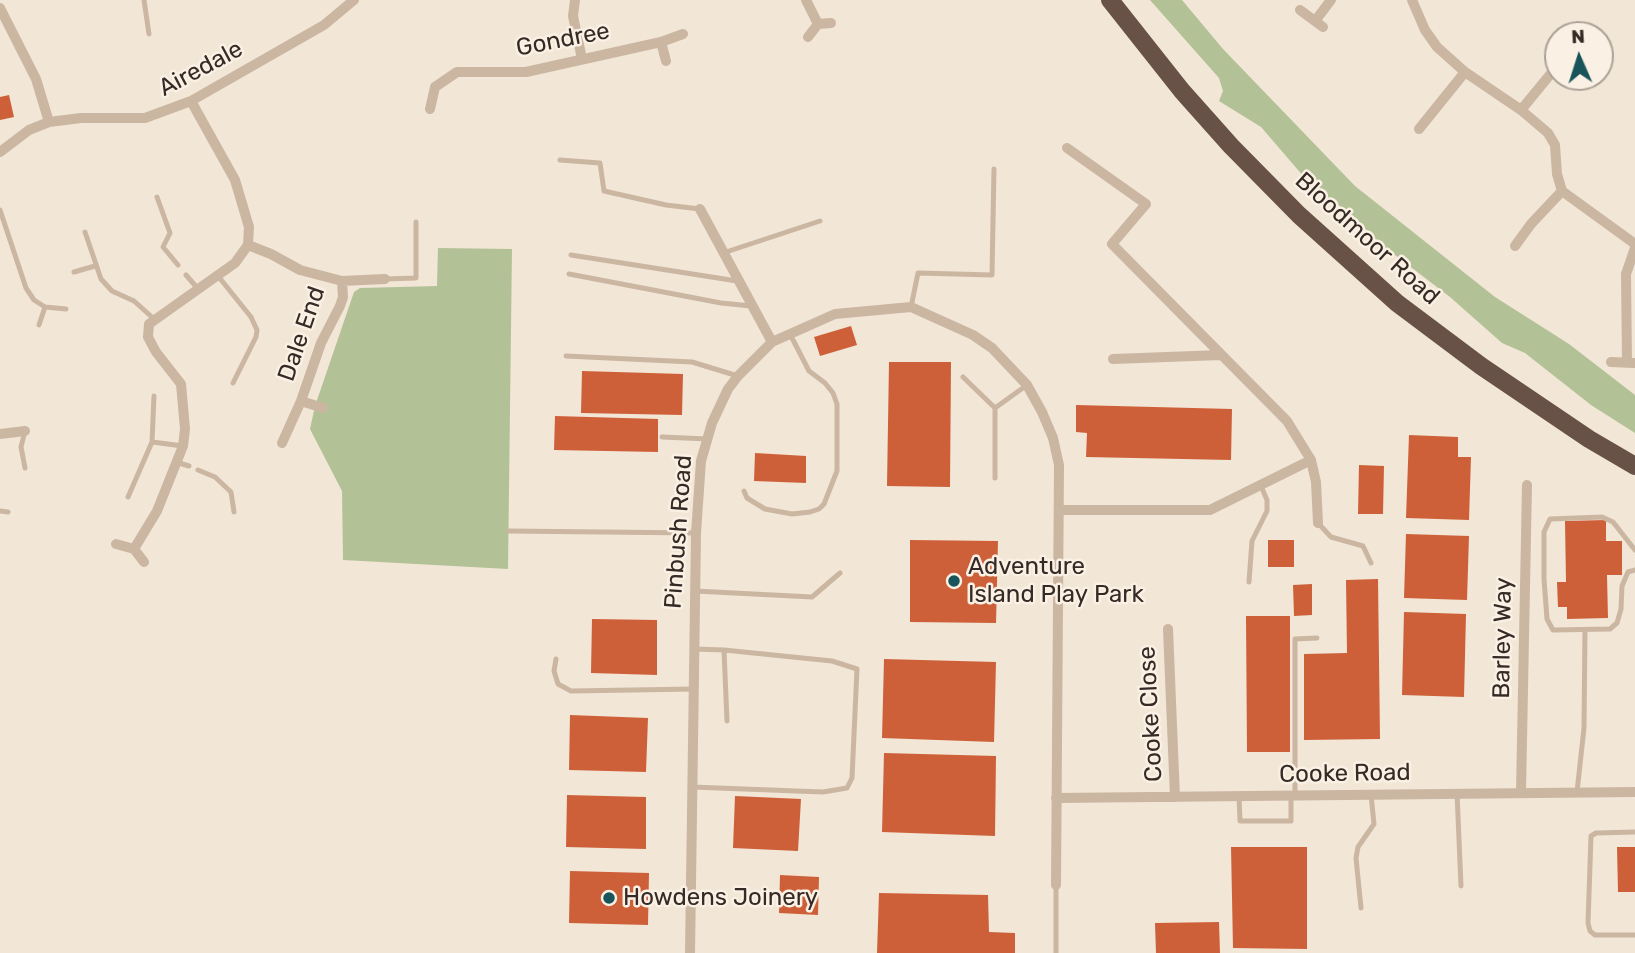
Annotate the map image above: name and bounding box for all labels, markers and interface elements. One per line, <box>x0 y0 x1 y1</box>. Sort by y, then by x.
street label: Gondree <box>514 17 612 63</box>
north arrow <box>1544 21 1614 91</box>
text: N <box>1571 25 1585 48</box>
street label: Airedale <box>154 35 248 103</box>
street label: Bloodmoor Road <box>1289 167 1445 311</box>
street label: Dale End <box>272 283 332 385</box>
street label: Pinbush Road <box>659 454 699 610</box>
place label: Adventure Island Play Park <box>968 553 1144 609</box>
marker: Adventure Island Play Park <box>946 573 962 589</box>
street label: Barley Way <box>1488 577 1518 699</box>
street label: Cooke Close <box>1133 645 1169 783</box>
street label: Cooke Road <box>1279 758 1411 790</box>
place label: Howdens Joinery <box>623 884 818 912</box>
marker: Howdens Joinery <box>601 890 617 906</box>

